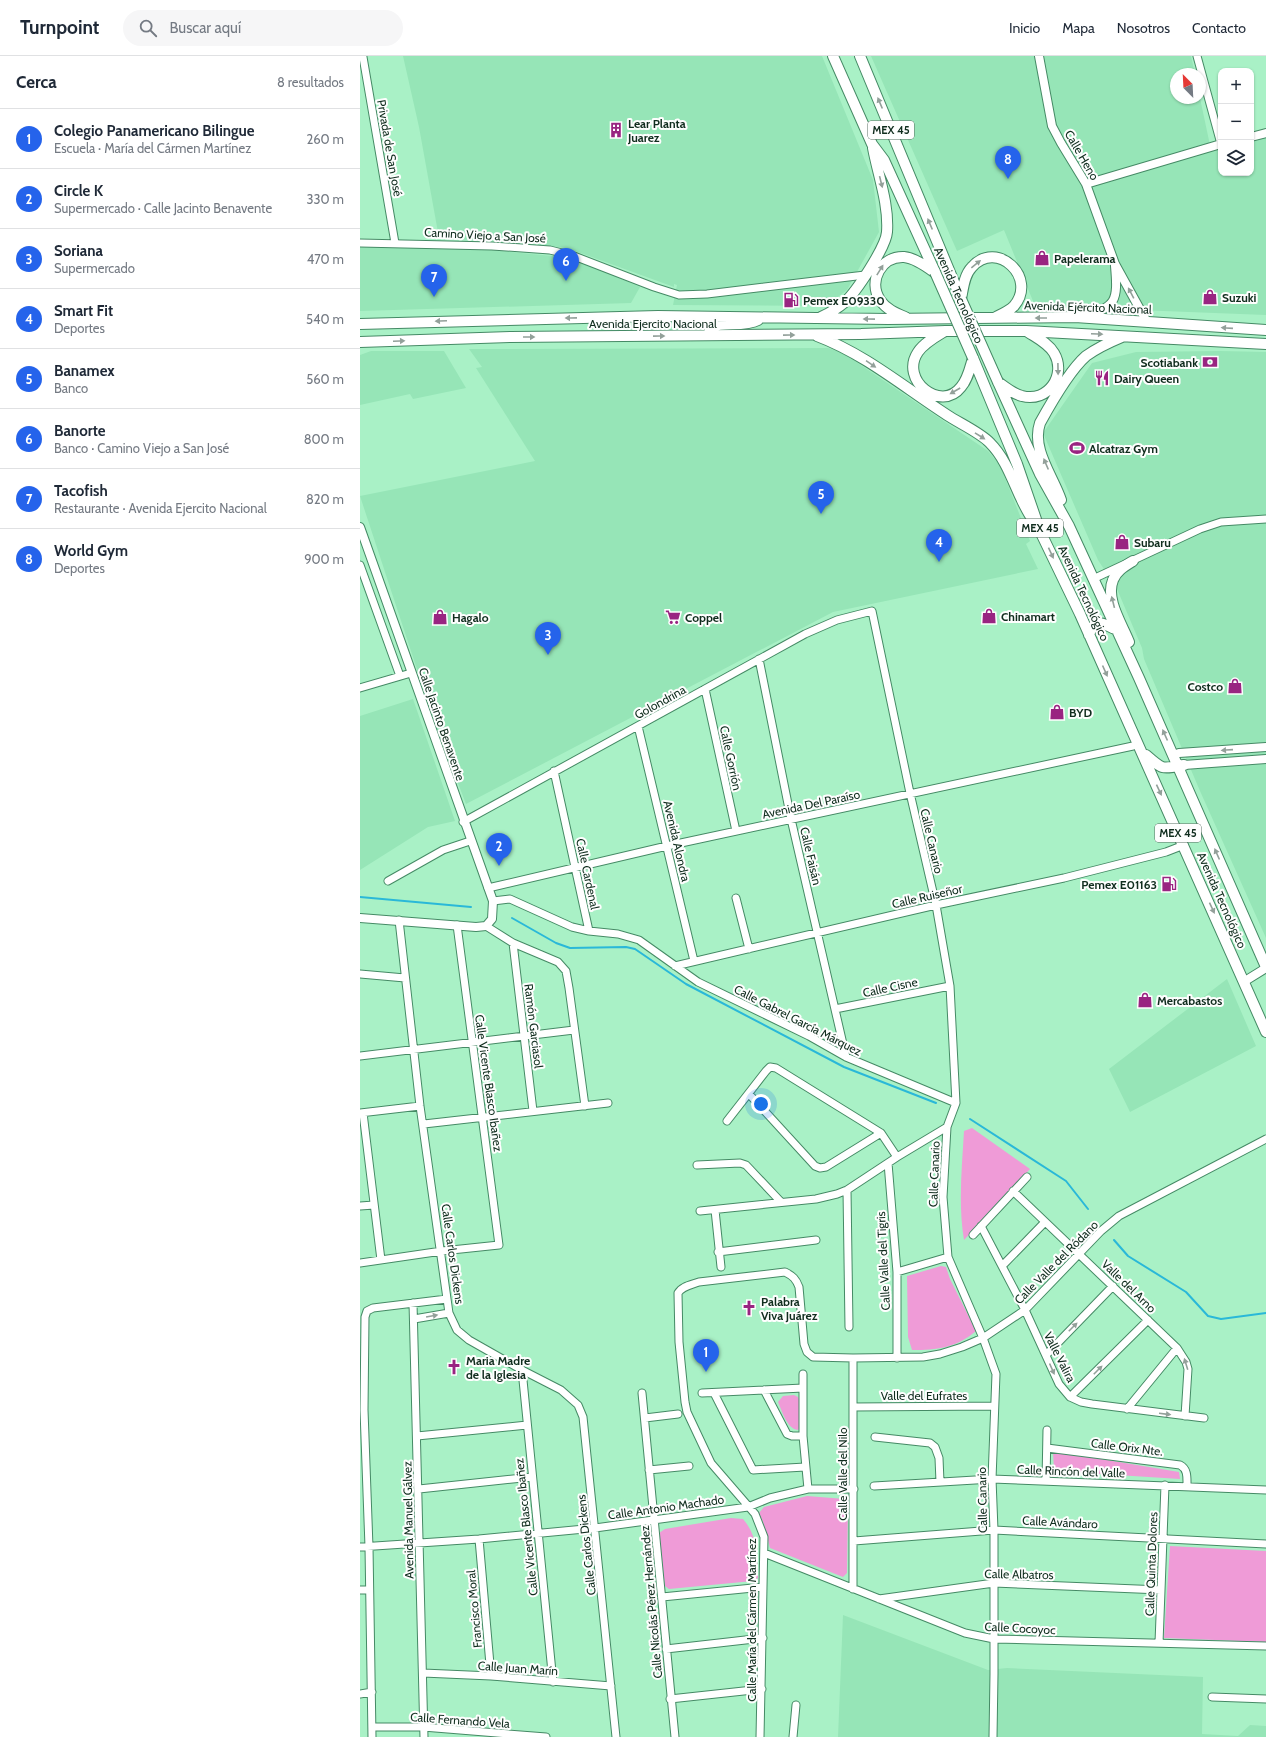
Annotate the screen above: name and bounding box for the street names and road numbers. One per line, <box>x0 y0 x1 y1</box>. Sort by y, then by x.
street label: Privada de San José <box>374 98 406 198</box>
road number: MEX 45 <box>868 121 914 139</box>
street label: Calle Heno <box>1062 127 1103 183</box>
street label: Camino Viejo a San José <box>424 224 546 246</box>
street label: Avenida Tecnológico <box>931 245 987 346</box>
street label: Avenida Ejército Nacional <box>1024 297 1152 317</box>
street label: Avenida Ejercito Nacional <box>589 316 717 331</box>
road number: MEX 45 <box>1017 519 1063 537</box>
street label: Avenida Tecnológico <box>1055 543 1113 644</box>
street label: Calle Jacinto Benavente <box>416 666 468 782</box>
street label: Golondrina <box>632 682 688 722</box>
street label: Calle Gorrión <box>717 724 745 792</box>
street label: Avenida Del Paraíso <box>761 786 862 822</box>
street label: Avenida Alondra <box>660 799 694 883</box>
street label: Calle Canario <box>917 807 947 875</box>
road number: MEX 45 <box>1155 824 1201 842</box>
street label: Calle Faisán <box>797 826 825 887</box>
street label: Calle Cardenal <box>573 837 603 911</box>
street label: Avenida Tecnológico <box>1194 850 1250 951</box>
street label: Calle Ruiseñor <box>890 881 964 911</box>
street label: Calle Cisne <box>861 974 919 1000</box>
street label: Calle Gabrel García Márquez <box>732 981 865 1059</box>
street label: Ramón Garciasol <box>521 983 547 1069</box>
street label: Calle Vicente Blasco Ibañez <box>472 1014 506 1153</box>
street label: Calle Canario <box>925 1140 943 1207</box>
street label: Calle Carlos Dickens <box>439 1203 467 1305</box>
street label: Calle Valle del Tigris <box>873 1211 893 1311</box>
street label: Calle Valle del Ródano <box>1011 1217 1101 1307</box>
street label: Valle del Arno <box>1099 1256 1160 1316</box>
street label: Valle Valira <box>1041 1329 1079 1385</box>
street label: Valle del Eufrates <box>881 1388 967 1403</box>
street label: Calle Valle del Nilo <box>835 1427 850 1521</box>
street label: Calle Orix Nte. <box>1090 1435 1164 1459</box>
street label: Calle Vicente Blasco Ibañez <box>511 1457 541 1596</box>
street label: Avenida Manuel Gálvez <box>399 1461 417 1579</box>
street label: Calle Rincón del Valle <box>1017 1462 1125 1480</box>
street label: Calle Canario <box>974 1466 990 1533</box>
street label: Calle Antonio Machado <box>607 1491 725 1523</box>
street label: Calle Carlos Dickens <box>573 1494 599 1596</box>
street label: Calle Quinta Dolores <box>1142 1512 1160 1616</box>
street label: Calle Avándaro <box>1022 1513 1099 1531</box>
street label: Calle Nicolás Pérez Hernández <box>637 1525 665 1679</box>
street label: Calle María del Cármen Martínez <box>744 1538 759 1702</box>
street label: Calle Albatros <box>984 1566 1054 1582</box>
street label: Francisco Moral <box>463 1569 485 1649</box>
street label: Calle Cocoyoc <box>984 1619 1057 1637</box>
street label: Calle Juan Marín <box>477 1658 559 1678</box>
street label: Calle Fernando Vela <box>410 1709 511 1731</box>

